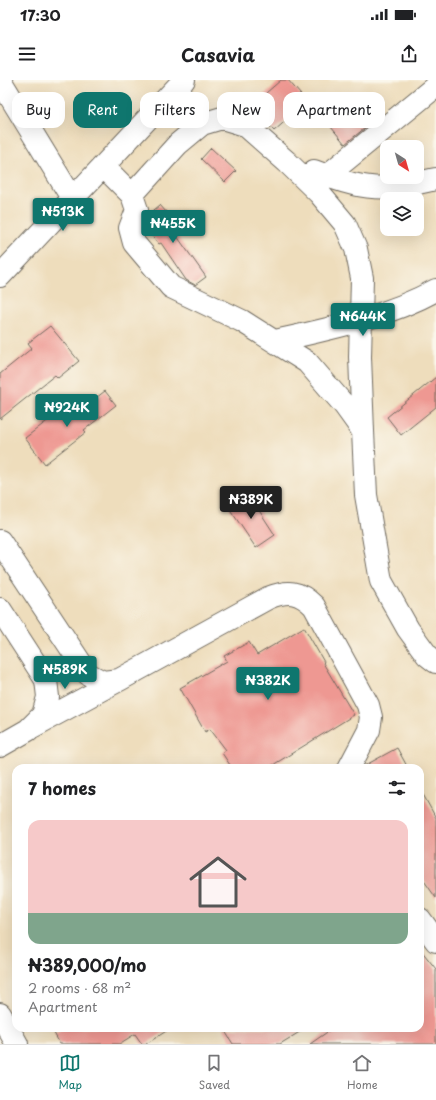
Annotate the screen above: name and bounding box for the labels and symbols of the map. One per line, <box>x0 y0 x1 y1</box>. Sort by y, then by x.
north arrow <box>380 140 424 184</box>
pin: ₦513K <box>35 198 91 232</box>
pin: ₦455K <box>145 210 201 244</box>
pin: ₦644K <box>335 303 391 337</box>
pin: ₦924K <box>39 394 95 428</box>
pin: ₦389K <box>223 486 279 520</box>
pin: ₦589K <box>37 656 93 690</box>
pin: ₦382K <box>240 667 296 701</box>

